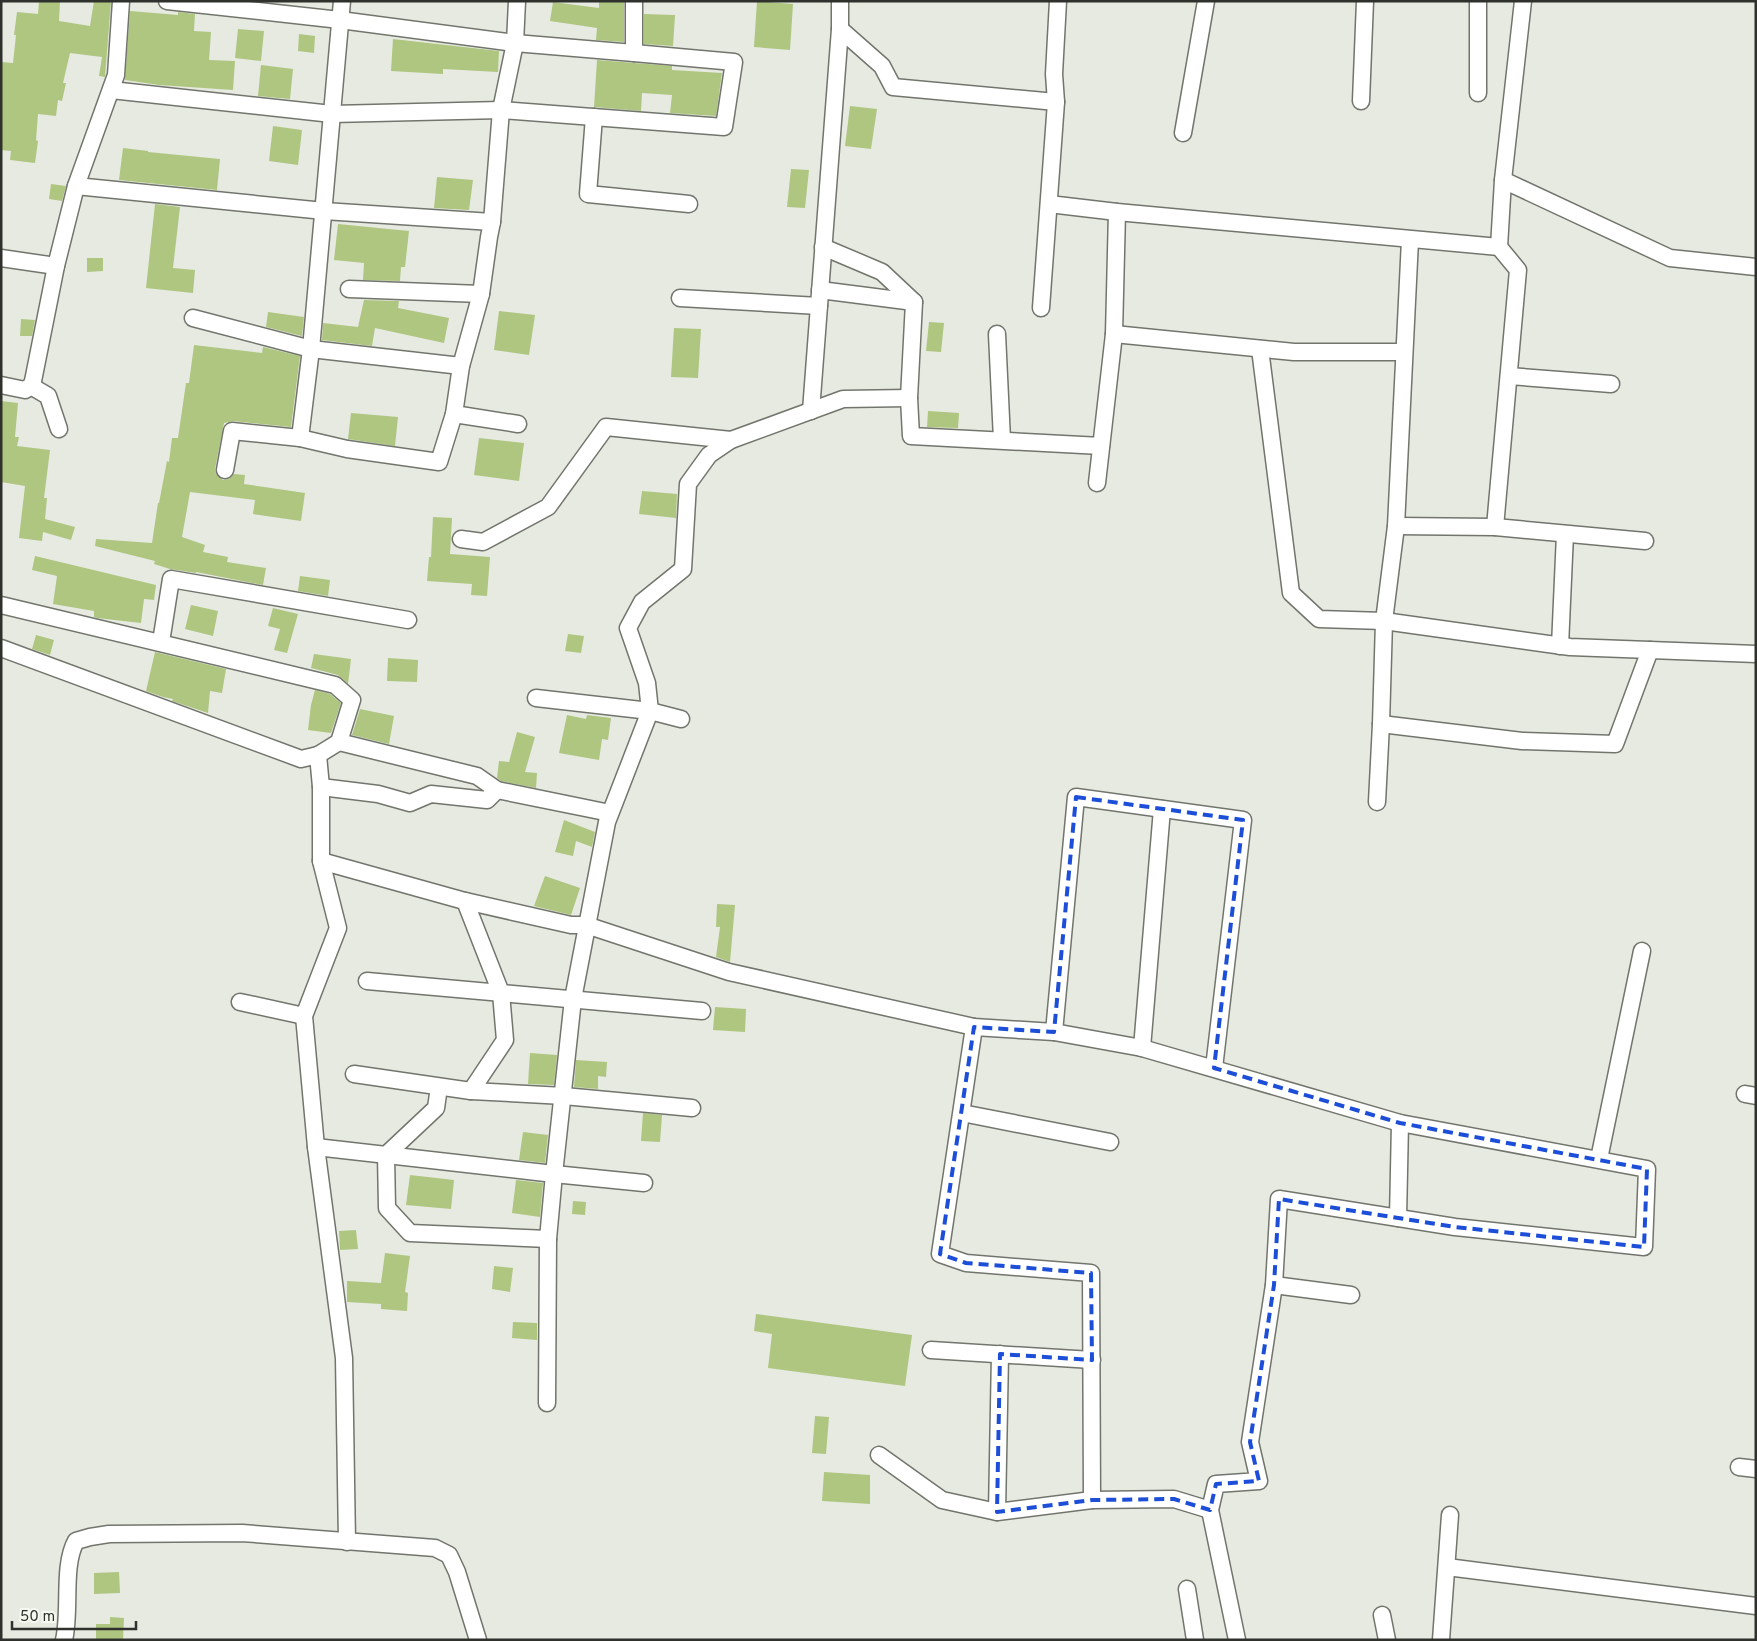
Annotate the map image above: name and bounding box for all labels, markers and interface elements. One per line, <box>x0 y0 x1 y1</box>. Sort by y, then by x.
scale bar <box>12 1598 136 1630</box>
text: 50 m <box>20 1608 55 1627</box>

